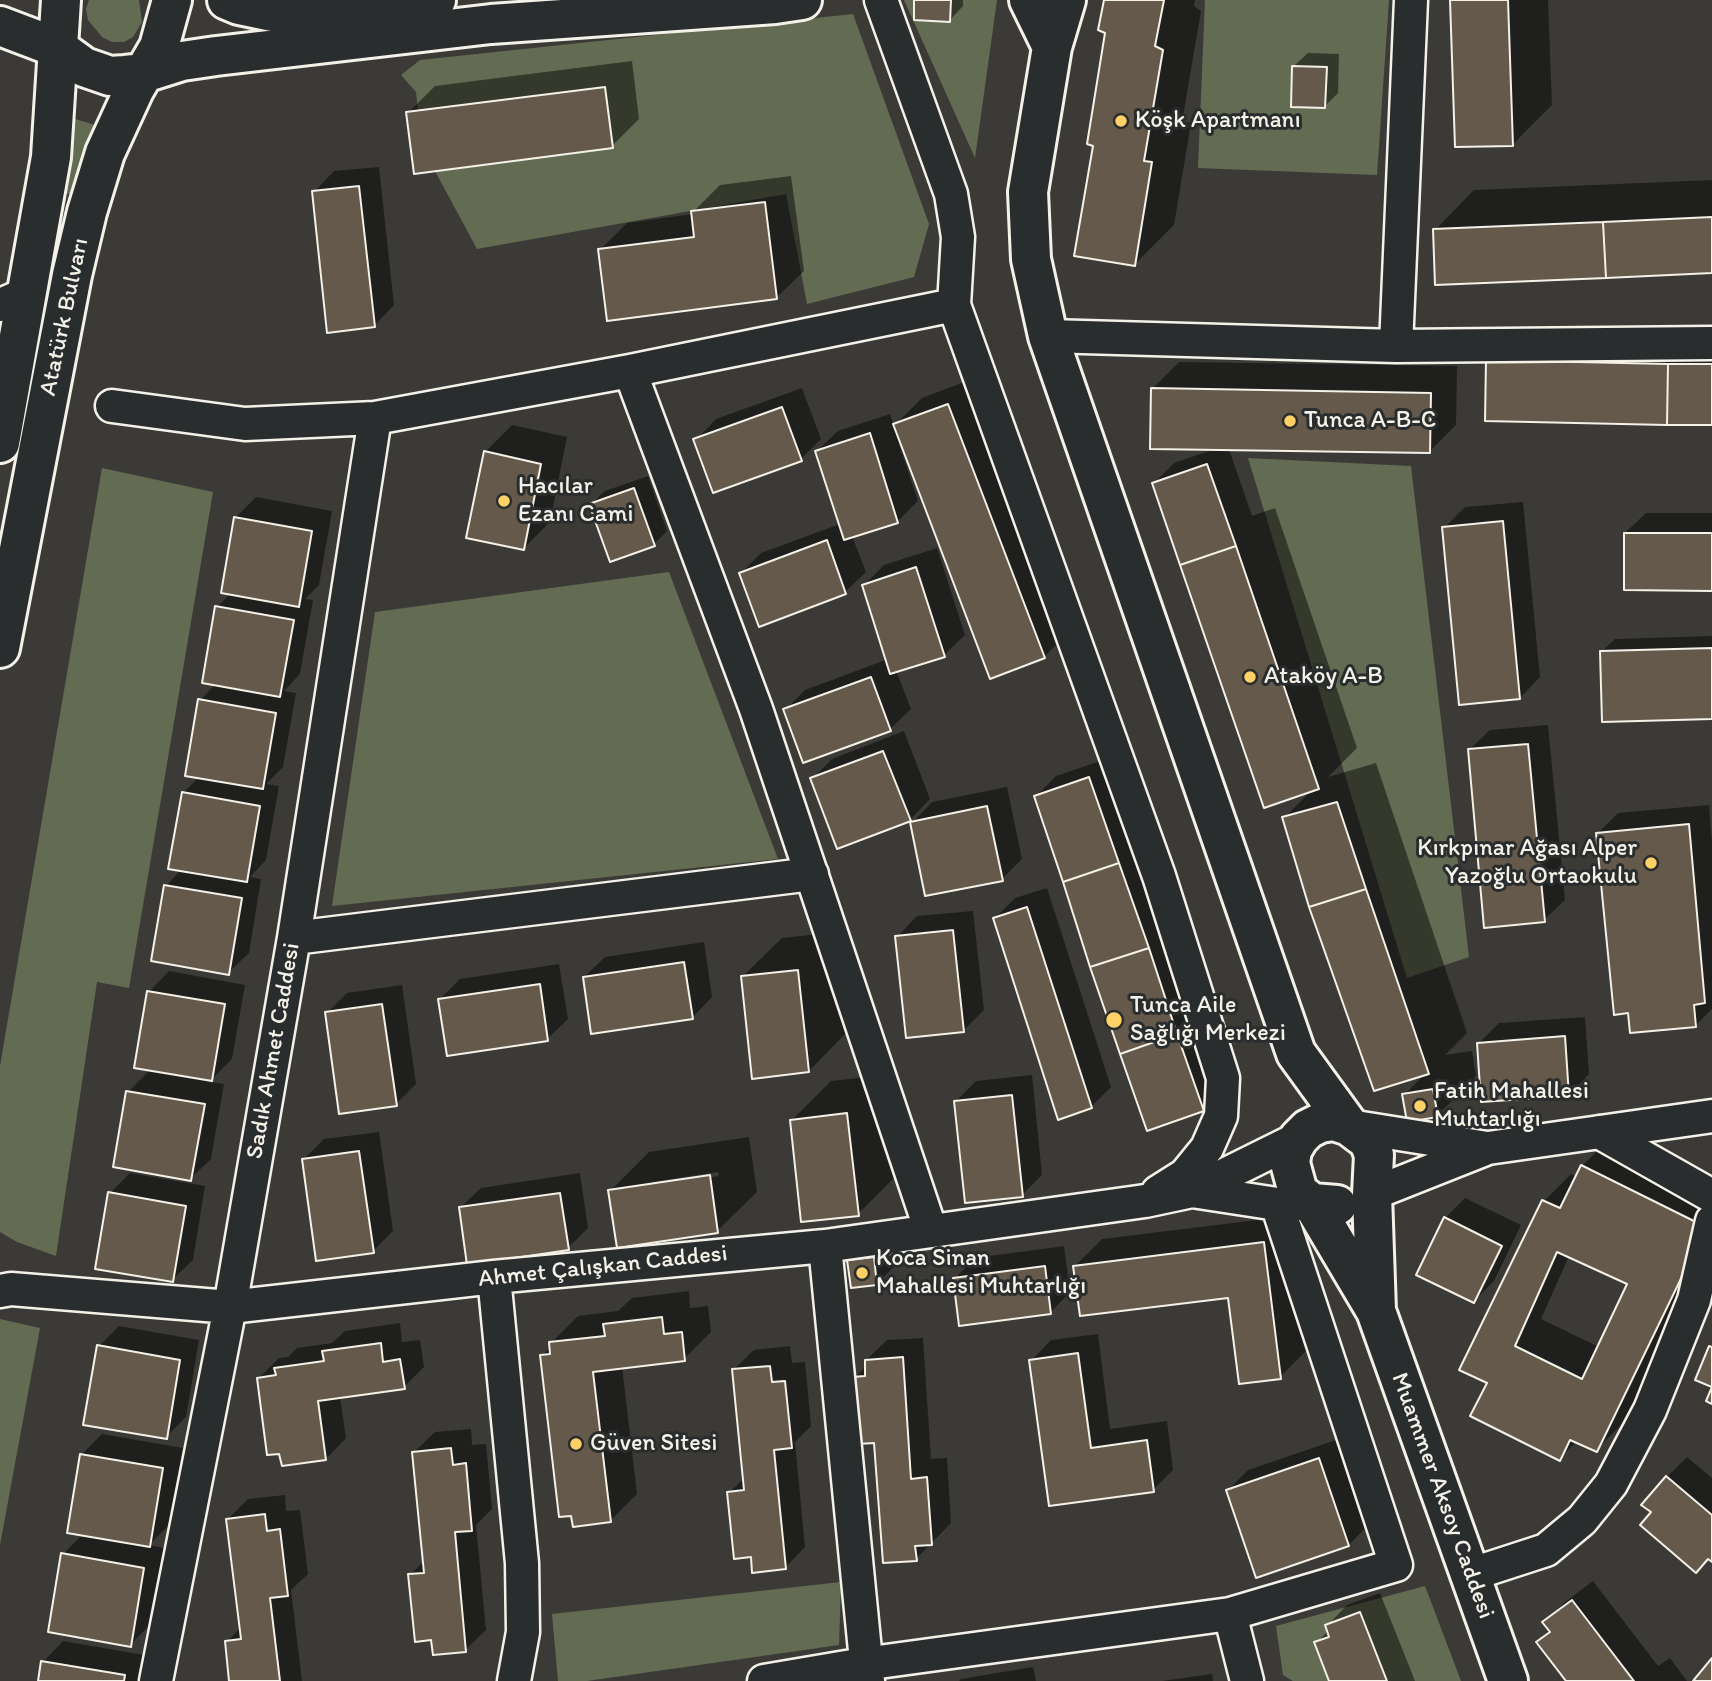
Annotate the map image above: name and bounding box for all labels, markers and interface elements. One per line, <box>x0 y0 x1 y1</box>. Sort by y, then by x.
place label: Köşk Apartmanı <box>1135 107 1301 135</box>
marker: Köşk Apartmanı <box>1113 113 1129 129</box>
street label: Atatürk Bulvarı <box>34 235 96 399</box>
place label: Tunca A-B-C <box>1304 407 1436 435</box>
marker: Tunca A-B-C <box>1282 413 1298 429</box>
place label: Hacılar Ezanı Cami <box>518 473 633 529</box>
marker: Hacılar Ezanı Cami <box>496 493 512 509</box>
place label: Ataköy A-B <box>1264 663 1383 691</box>
marker: Ataköy A-B <box>1242 669 1258 685</box>
place label: Kırkpınar Ağası Alper Yazoğlu Ortaokulu <box>1417 835 1637 891</box>
marker: Kırkpınar Ağası Alper Yazoğlu Ortaokulu <box>1643 855 1659 871</box>
street label: Sadık Ahmet Caddesi <box>241 941 307 1161</box>
place label: Tunca Aile Sağlığı Merkezi <box>1130 992 1286 1048</box>
marker: Tunca Aile Sağlığı Merkezi <box>1104 1010 1124 1030</box>
place label: Fatih Mahallesi Muhtarlığı <box>1434 1078 1589 1134</box>
marker: Fatih Mahallesi Muhtarlığı <box>1412 1098 1428 1114</box>
street label: Ahmet Çalışkan Caddesi <box>477 1240 729 1294</box>
place label: Koca Sinan Mahallesi Muhtarlığı <box>876 1245 1086 1301</box>
marker: Koca Sinan Mahallesi Muhtarlığı <box>854 1265 870 1281</box>
street label: Muammer Aksoy Caddesi <box>1384 1369 1500 1623</box>
place label: Güven Sitesi <box>590 1430 717 1458</box>
marker: Güven Sitesi <box>568 1436 584 1452</box>

